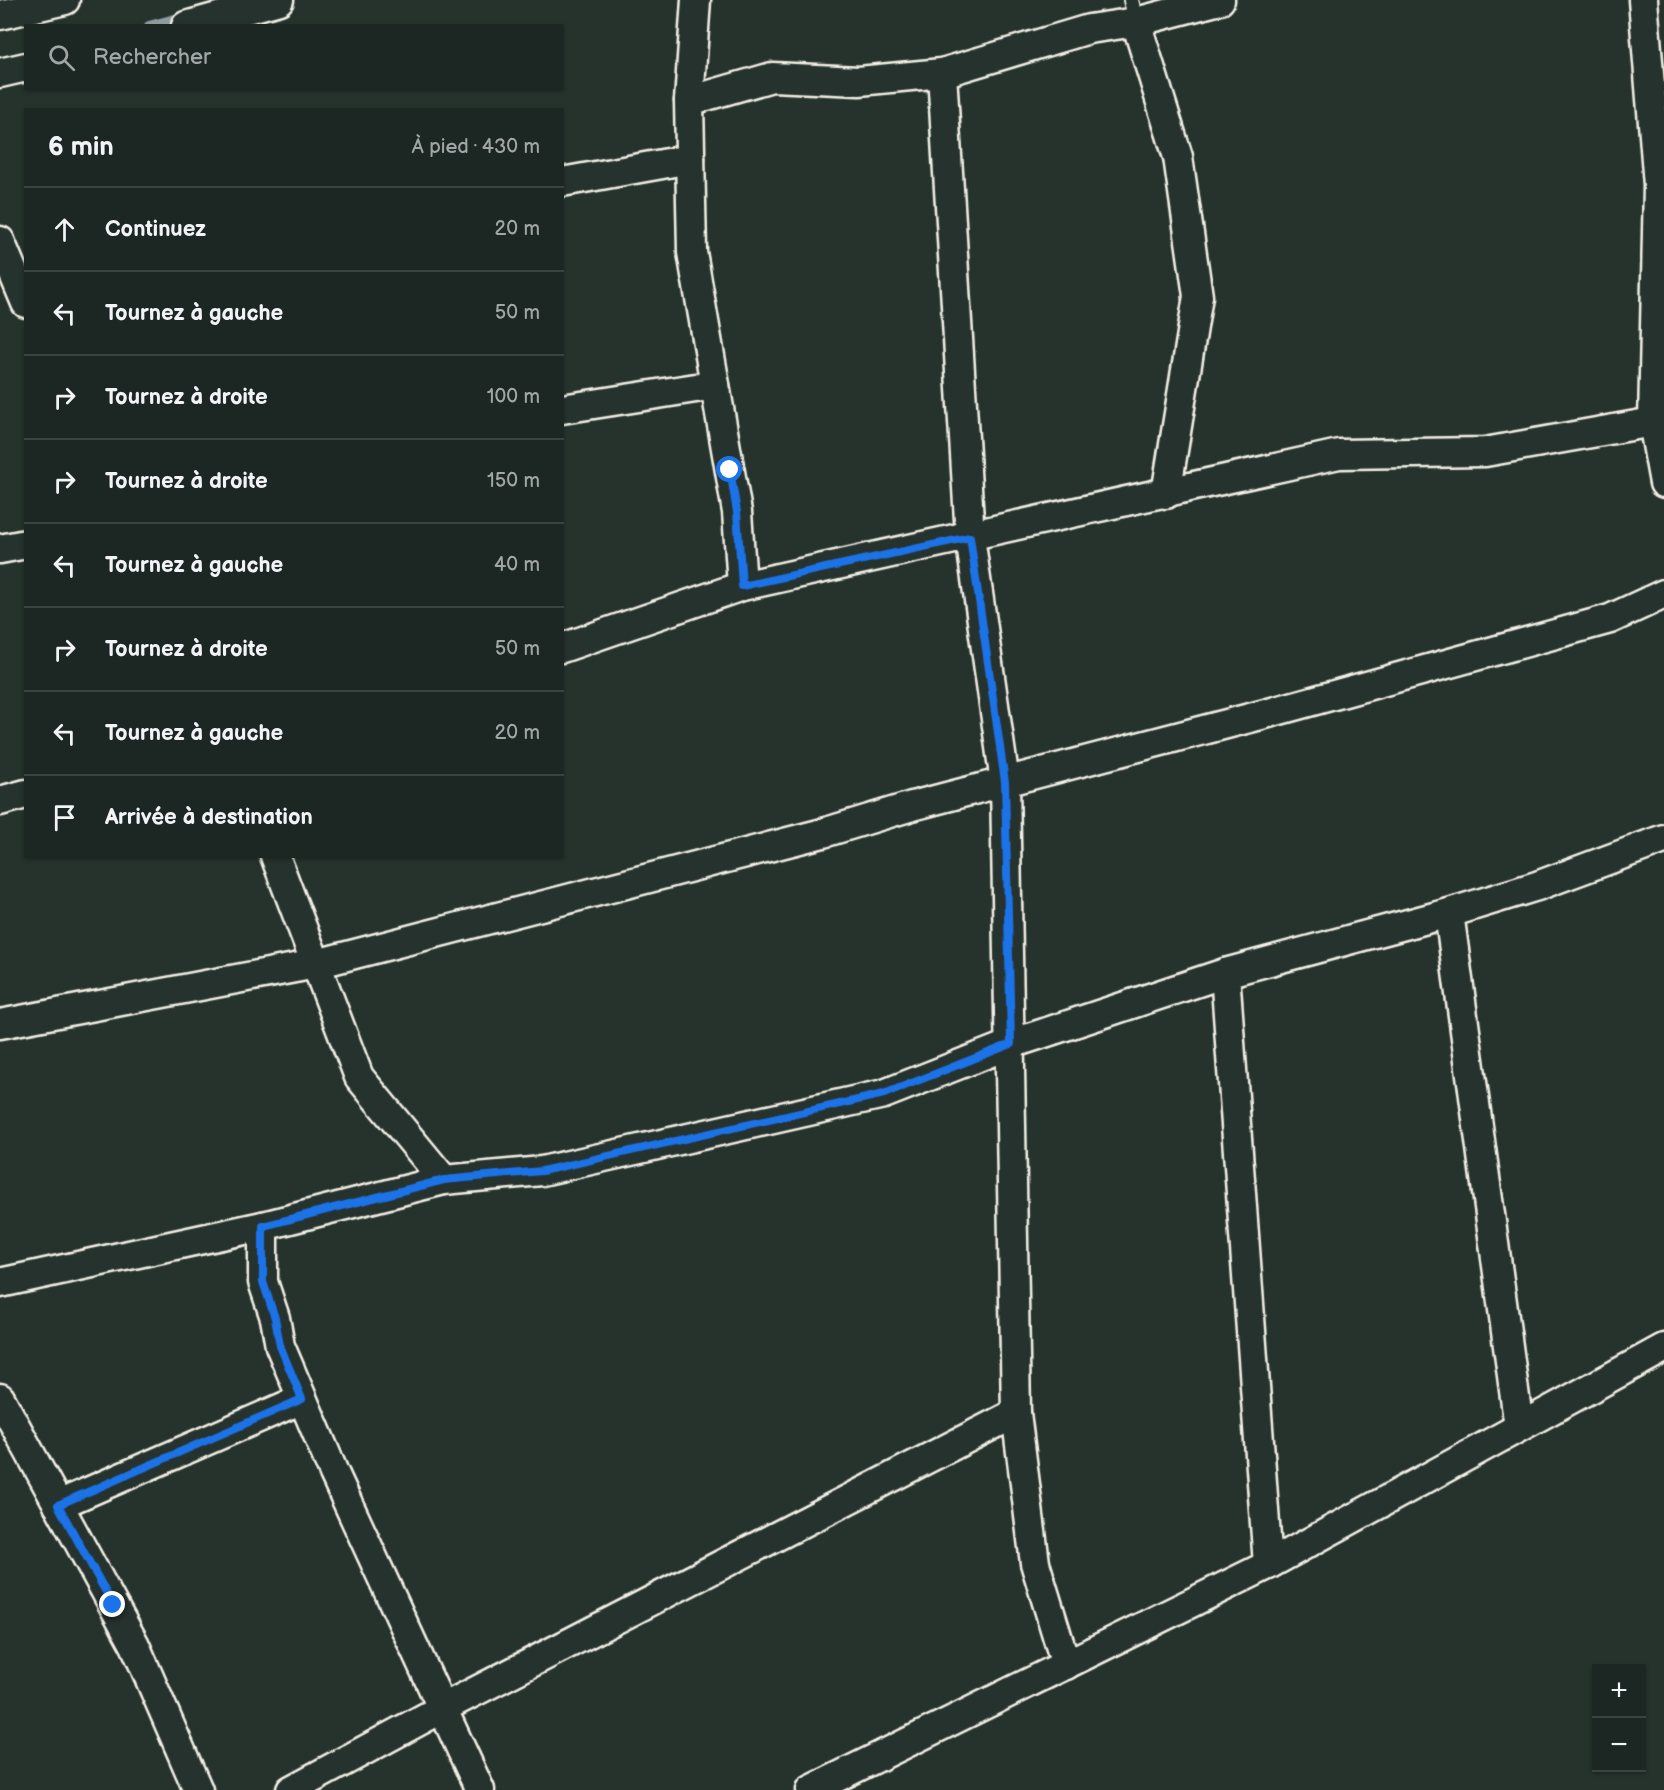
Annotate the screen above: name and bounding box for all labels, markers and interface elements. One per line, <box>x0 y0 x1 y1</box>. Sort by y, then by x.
search box <box>24 24 564 90</box>
icon: search <box>45 41 78 74</box>
text: Rechercher <box>93 44 211 71</box>
text: 6 min <box>48 132 114 163</box>
text: À pied · 430 m <box>412 135 540 159</box>
icon: ahead <box>48 213 81 246</box>
text: Continuez <box>105 216 206 243</box>
text: 20 m <box>495 217 540 241</box>
icon: left <box>48 297 81 330</box>
text: Tournez à gauche <box>105 300 283 327</box>
text: 50 m <box>495 301 540 325</box>
icon: right <box>48 381 81 414</box>
text: Tournez à droite <box>105 384 268 411</box>
text: 100 m <box>487 385 540 409</box>
route start <box>716 456 742 482</box>
icon: right <box>48 465 81 498</box>
text: Tournez à droite <box>105 468 268 495</box>
text: 150 m <box>487 469 540 493</box>
icon: left <box>48 549 81 582</box>
text: Tournez à gauche <box>105 552 283 579</box>
text: 40 m <box>494 553 540 577</box>
icon: right <box>48 633 81 666</box>
text: Tournez à droite <box>105 636 268 663</box>
text: 50 m <box>495 637 540 661</box>
icon: left <box>48 717 81 750</box>
text: Tournez à gauche <box>105 720 283 747</box>
text: 20 m <box>495 721 540 745</box>
icon: arrive <box>48 801 81 834</box>
text: Arrivée à destination <box>105 804 313 831</box>
route end <box>99 1591 125 1617</box>
map controls <box>1592 1664 1646 1772</box>
button: + <box>1592 1664 1646 1718</box>
button: − <box>1592 1718 1646 1772</box>

